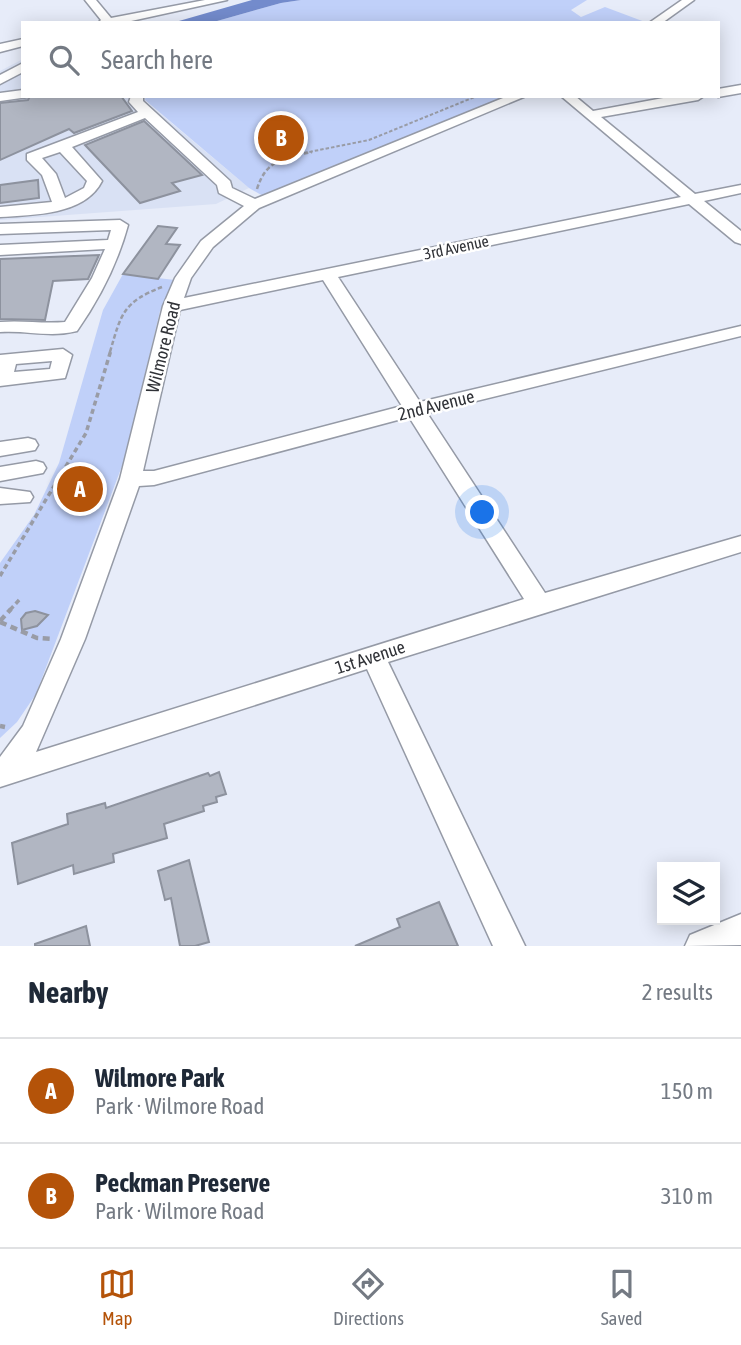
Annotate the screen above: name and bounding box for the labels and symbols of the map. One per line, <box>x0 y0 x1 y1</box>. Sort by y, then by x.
pin: B <box>258 112 304 164</box>
street label: 3rd Avenue <box>422 231 490 263</box>
street label: Wilmore Road <box>141 299 185 395</box>
street label: 2nd Avenue <box>396 385 476 425</box>
pin: A <box>57 463 103 515</box>
your location <box>465 495 499 529</box>
street label: 1st Avenue <box>332 636 408 678</box>

